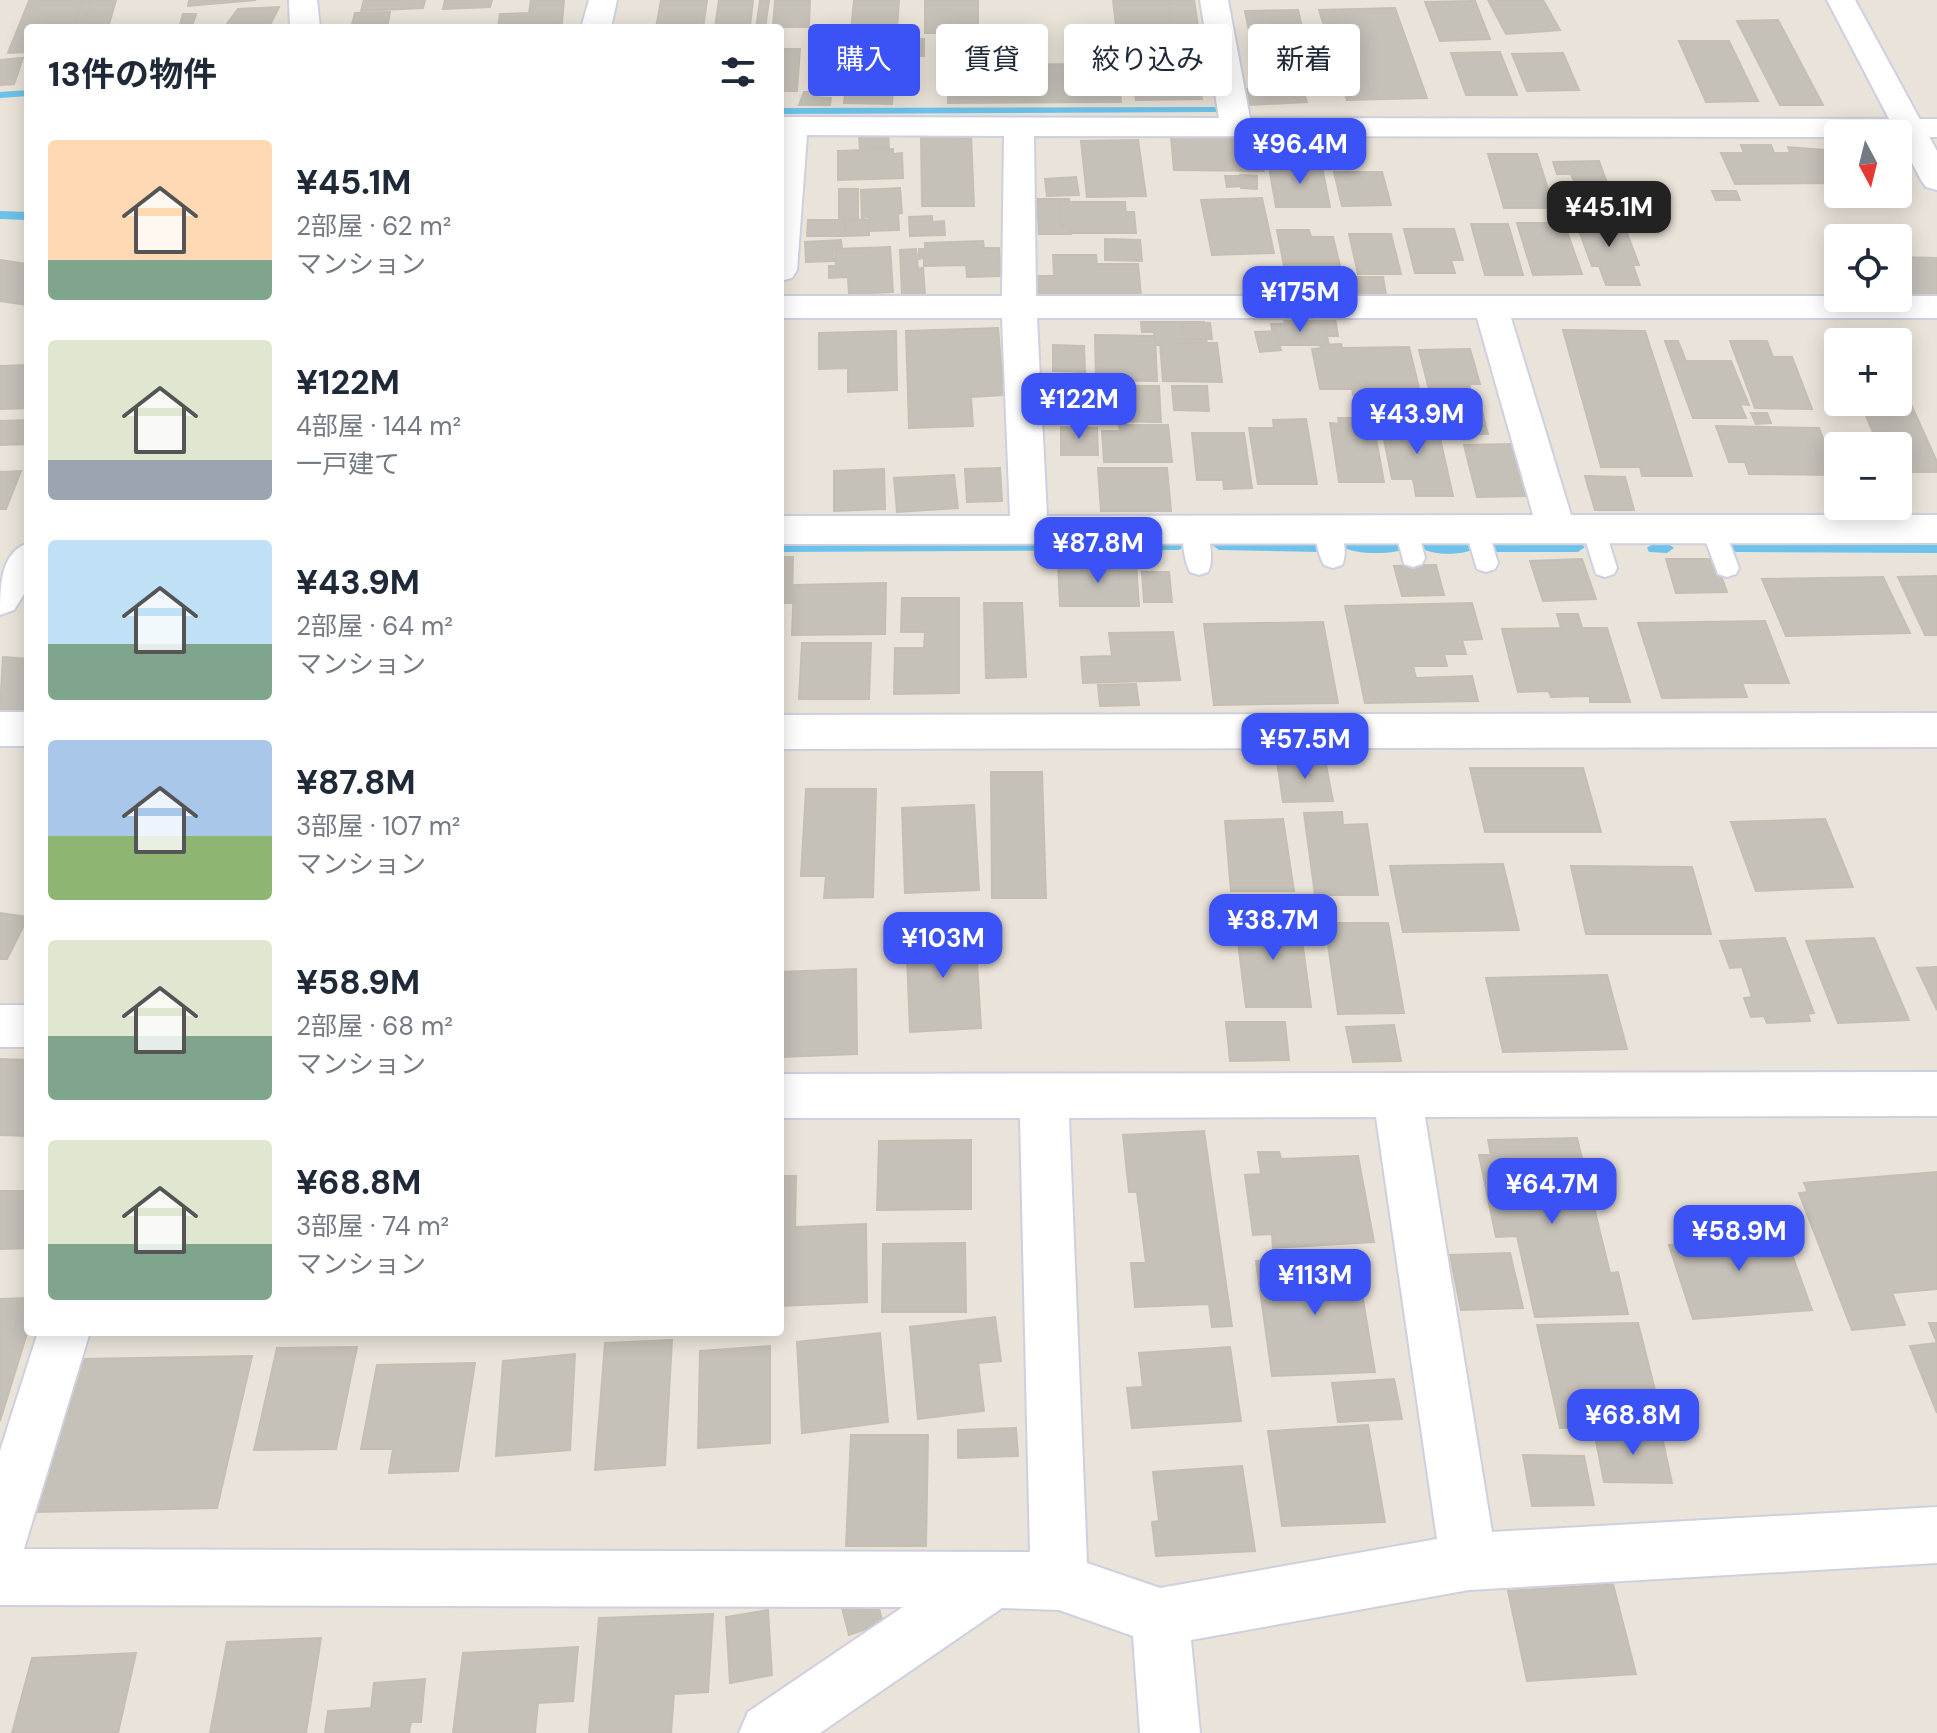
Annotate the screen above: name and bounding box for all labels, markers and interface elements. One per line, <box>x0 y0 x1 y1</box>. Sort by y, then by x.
chip: 購入 <box>808 24 920 96</box>
chip: 賃貸 <box>936 24 1048 96</box>
chip: 絞り込み <box>1064 24 1232 96</box>
chip: 新着 <box>1248 24 1360 96</box>
icon: filters <box>716 50 760 94</box>
text: 13件の物件 <box>48 52 217 97</box>
pin: ¥96.4M <box>1235 118 1365 186</box>
north arrow <box>1824 120 1912 208</box>
map controls <box>1824 120 1912 520</box>
text: ¥96.4M <box>1252 127 1348 161</box>
text: ¥45.1M <box>296 160 411 205</box>
icon: home <box>112 172 208 268</box>
pin: ¥45.1M <box>1544 181 1674 249</box>
text: ¥45.1M <box>1565 190 1653 224</box>
text: 2部屋 · 62 m² <box>296 209 451 243</box>
button: locate <box>1824 224 1912 312</box>
text: マンション <box>296 247 426 281</box>
pin: ¥175M <box>1244 266 1356 334</box>
text: ¥175M <box>1261 275 1339 309</box>
button: + <box>1824 328 1912 416</box>
text: ¥122M <box>296 360 400 405</box>
icon: home <box>112 372 208 468</box>
pin: ¥122M <box>1023 373 1135 441</box>
text: ¥122M <box>1039 382 1119 416</box>
pin: ¥43.9M <box>1352 388 1482 456</box>
text: ¥43.9M <box>1370 397 1464 431</box>
text: 4部屋 · 144 m² <box>296 409 461 443</box>
button: − <box>1824 432 1912 520</box>
text: 一戸建て <box>296 447 400 481</box>
pin: ¥87.8M <box>1033 517 1163 585</box>
text: ¥87.8M <box>1052 526 1144 560</box>
text: ¥43.9M <box>296 560 420 605</box>
icon: home <box>112 572 208 668</box>
text: 2部屋 · 64 m² <box>296 609 453 643</box>
text: マンション <box>296 647 426 681</box>
pin: ¥57.5M <box>1240 713 1370 781</box>
text: ¥57.5M <box>1259 722 1351 756</box>
text: ¥87.8M <box>296 760 416 805</box>
icon: home <box>112 772 208 868</box>
text: 3部屋 · 107 m² <box>296 809 460 843</box>
text: マンション <box>296 847 426 881</box>
pin: ¥38.7M <box>1208 894 1338 962</box>
text: ¥38.7M <box>1227 903 1319 937</box>
pin: ¥103M <box>887 912 999 980</box>
text: ¥103M <box>901 921 985 955</box>
text: ¥58.9M <box>296 960 420 1005</box>
icon: home <box>112 972 208 1068</box>
text: 2部屋 · 68 m² <box>296 1009 453 1043</box>
text: マンション <box>296 1047 426 1081</box>
pin: ¥64.7M <box>1487 1158 1617 1226</box>
text: ¥68.8M <box>296 1160 421 1205</box>
text: ¥64.7M <box>1505 1167 1599 1201</box>
icon: home <box>112 1172 208 1268</box>
pin: ¥58.9M <box>1674 1205 1804 1273</box>
text: 3部屋 · 74 m² <box>296 1209 449 1243</box>
text: ¥58.9M <box>1692 1214 1786 1248</box>
text: マンション <box>296 1247 426 1281</box>
pin: ¥113M <box>1259 1249 1371 1317</box>
text: ¥113M <box>1278 1258 1352 1292</box>
pin: ¥68.8M <box>1568 1389 1698 1457</box>
text: ¥68.8M <box>1585 1398 1681 1432</box>

